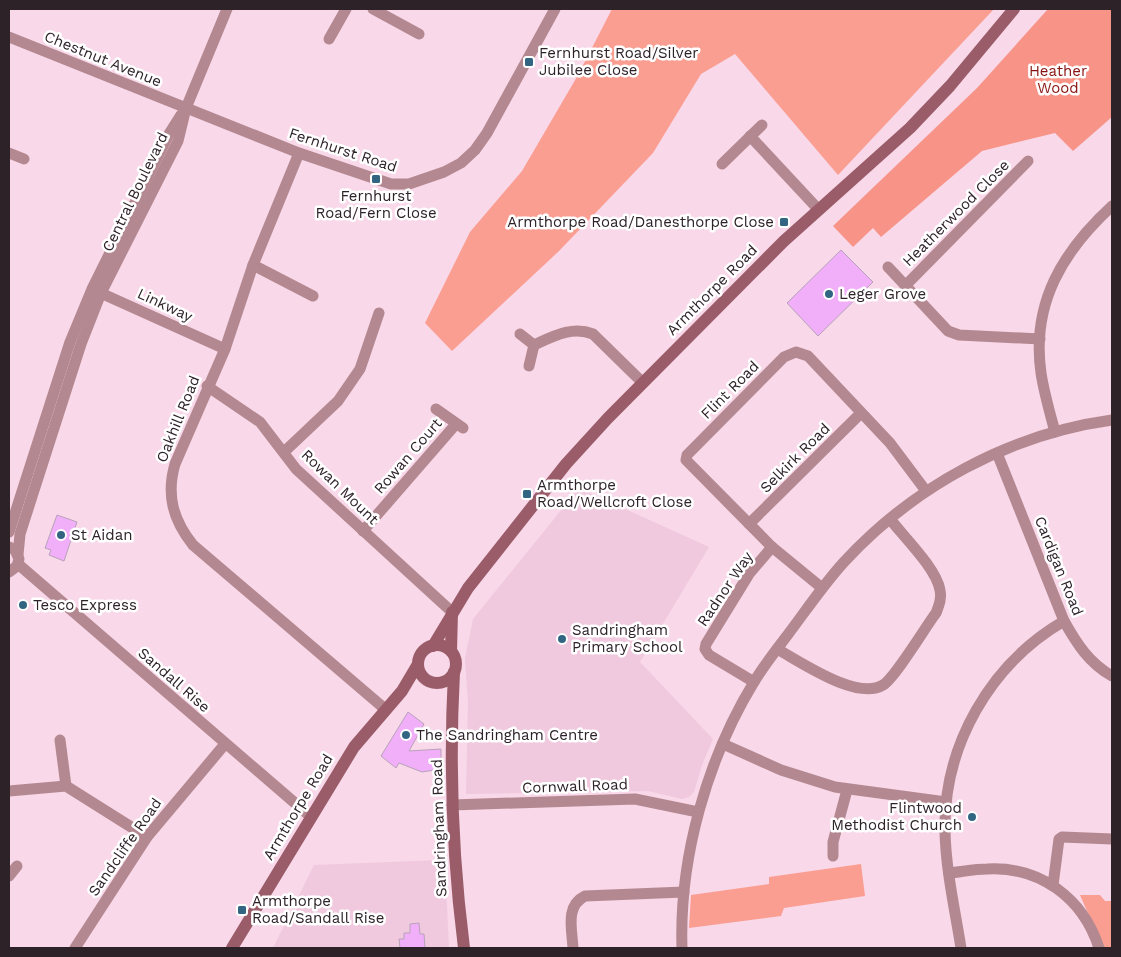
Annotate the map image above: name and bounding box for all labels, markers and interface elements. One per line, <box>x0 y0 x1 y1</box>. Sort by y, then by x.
street label: Chestnut Avenue <box>42 27 164 91</box>
place label: Fernhurst Road/Silver Jubilee Close <box>539 44 698 79</box>
marker: Fernhurst Road/Silver Jubilee Close <box>523 56 535 68</box>
park label: Heather Wood <box>1029 62 1087 97</box>
street label: Fernhurst Road <box>287 124 399 176</box>
street label: Central Boulevard <box>98 129 172 255</box>
street label: Heatherwood Close <box>899 156 1013 270</box>
marker: Fernhurst Road/Fern Close <box>370 173 382 185</box>
place label: Fernhurst Road/Fern Close <box>315 187 437 222</box>
place label: Armthorpe Road/Danesthorpe Close <box>507 213 774 231</box>
marker: Armthorpe Road/Danesthorpe Close <box>778 216 790 228</box>
street label: Armthorpe Road <box>663 241 761 339</box>
street label: Linkway <box>134 284 196 326</box>
place label: Leger Grove <box>839 285 926 303</box>
marker: Leger Grove <box>823 288 835 300</box>
street label: Flint Road <box>697 357 763 423</box>
street label: Oakhill Road <box>152 373 204 465</box>
street label: Rowan Court <box>370 414 446 497</box>
street label: Selkirk Road <box>756 419 834 497</box>
street label: Rowan Mount <box>298 446 383 529</box>
place label: Armthorpe Road/Wellcroft Close <box>537 476 692 511</box>
marker: Armthorpe Road/Wellcroft Close <box>521 488 533 500</box>
street label: Cardigan Road <box>1031 514 1087 618</box>
place label: St Aidan <box>71 526 133 544</box>
marker: St Aidan <box>55 529 67 541</box>
street label: Radnor Way <box>693 548 757 630</box>
place label: Tesco Express <box>33 596 137 614</box>
marker: Tesco Express <box>17 599 29 611</box>
place label: Sandringham Primary School <box>572 621 683 656</box>
marker: Sandringham Primary School <box>556 633 568 645</box>
street label: Sandall Rise <box>134 644 214 716</box>
place label: The Sandringham Centre <box>416 726 598 744</box>
marker: The Sandringham Centre <box>400 729 412 741</box>
street label: Armthorpe Road <box>259 751 337 863</box>
street label: Sandringham Road <box>428 759 450 897</box>
street label: Cornwall Road <box>522 775 628 797</box>
street label: Sandcliffe Road <box>84 794 166 900</box>
place label: Flintwood Methodist Church <box>831 799 962 834</box>
marker: Flintwood Methodist Church <box>966 811 978 823</box>
place label: Armthorpe Road/Sandall Rise <box>252 892 384 927</box>
marker: Armthorpe Road/Sandall Rise <box>236 904 248 916</box>

